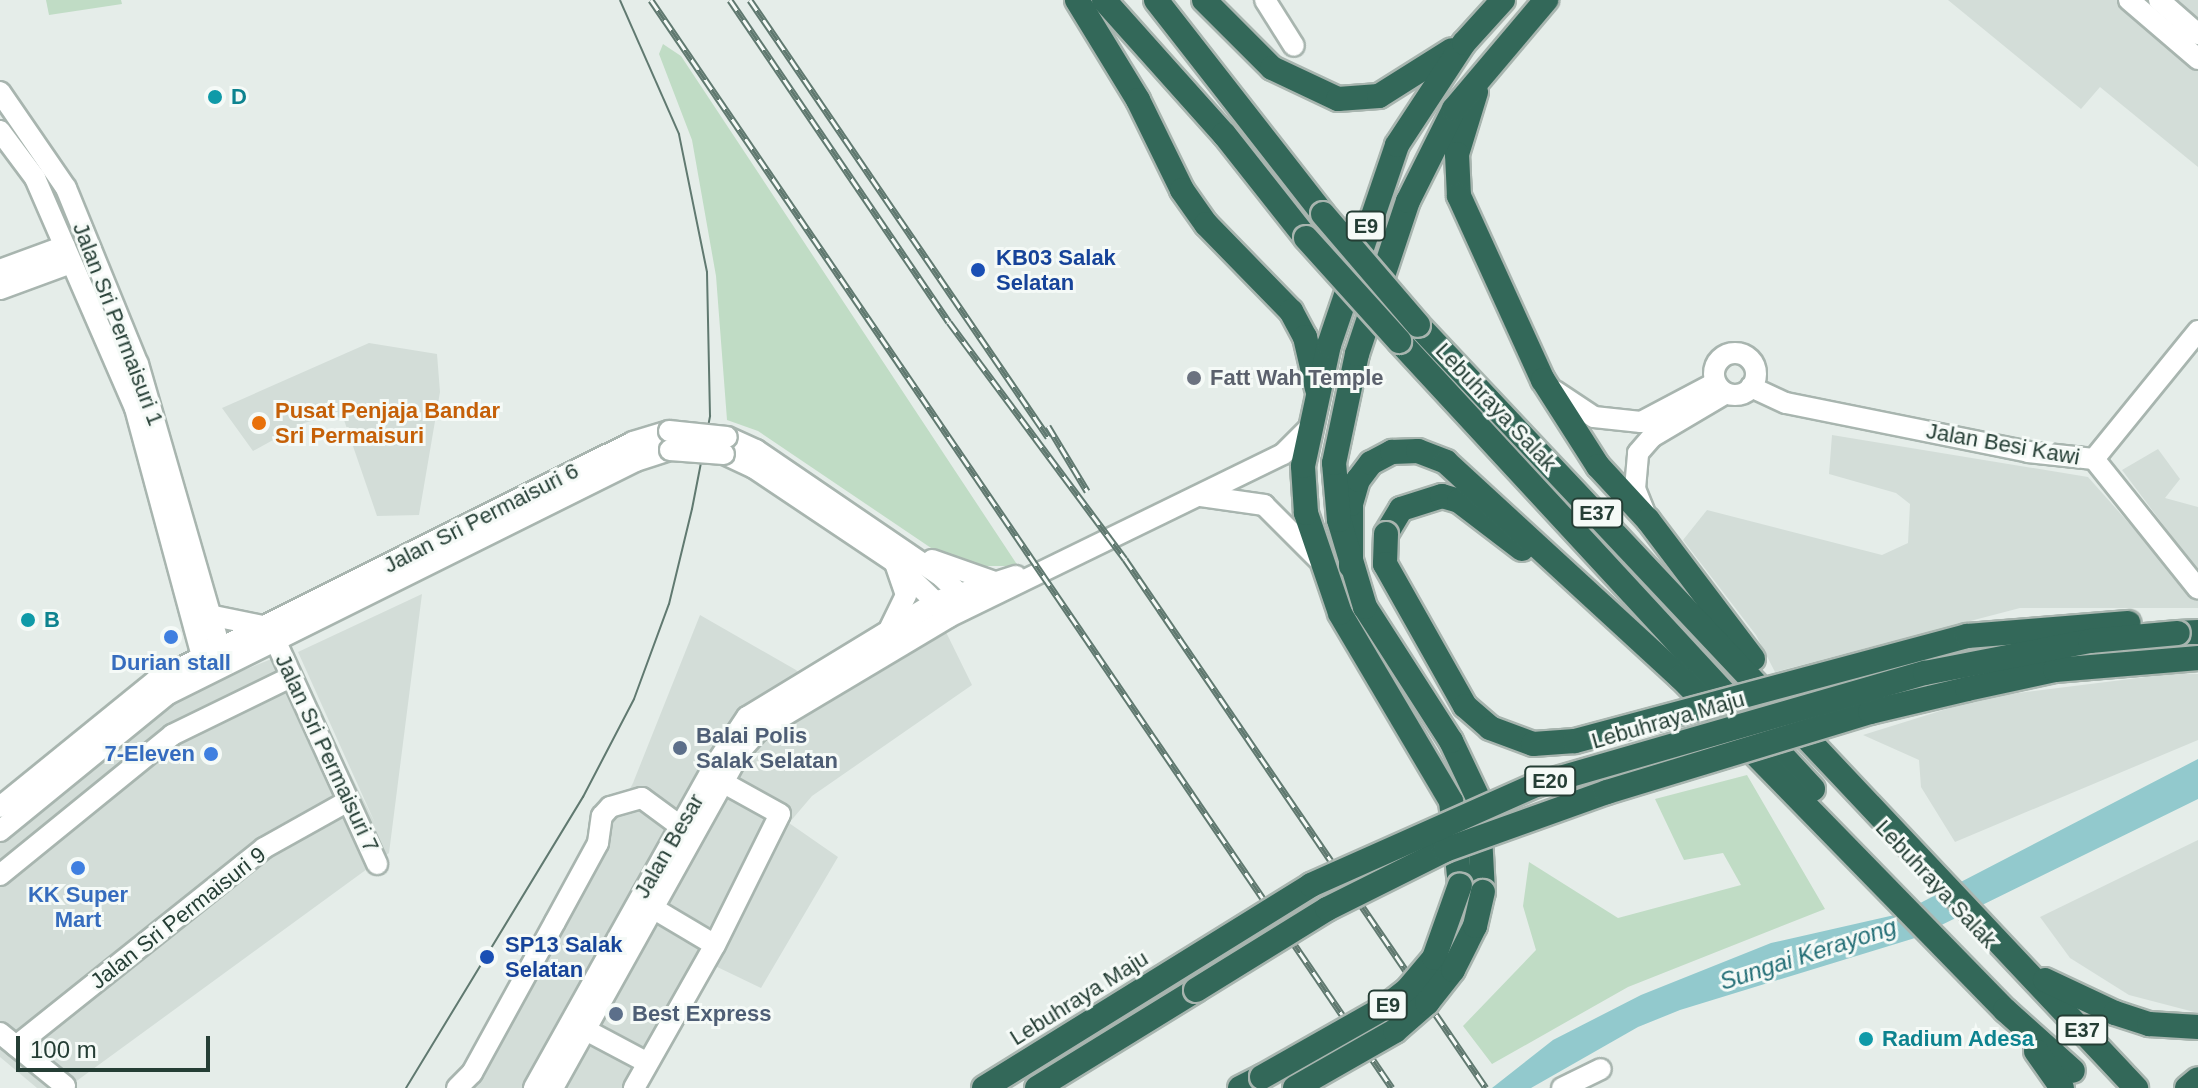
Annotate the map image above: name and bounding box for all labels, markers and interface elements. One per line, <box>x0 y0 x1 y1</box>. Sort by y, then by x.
place label: D <box>231 84 247 110</box>
marker: D <box>206 88 224 106</box>
road number: E9 <box>1344 210 1388 242</box>
street label: Jalan Sri Permaisuri 1 <box>67 219 169 429</box>
place label: KB03 Salak Selatan <box>996 244 1116 296</box>
marker: KB03 Salak Selatan <box>967 259 989 281</box>
street label: Lebuhraya Salak <box>1430 338 1562 476</box>
place label: Fatt Wah Temple <box>1210 365 1384 391</box>
marker: Fatt Wah Temple <box>1185 369 1203 387</box>
place label: Pusat Penjaja Bandar Sri Permaisuri <box>275 397 500 448</box>
marker: Pusat Penjaja Bandar Sri Permaisuri <box>250 414 268 432</box>
street label: Jalan Besi Kawi <box>1924 418 2082 470</box>
street label: Jalan Sri Permaisuri 6 <box>379 457 583 579</box>
road number: E37 <box>1571 497 1623 529</box>
place label: B <box>44 607 60 633</box>
marker: B <box>19 611 37 629</box>
marker: Durian stall <box>162 628 180 646</box>
place label: Durian stall <box>111 650 231 676</box>
street label: Jalan Sri Permaisuri 7 <box>270 650 384 856</box>
street label: Lebuhraya Maju <box>1589 686 1747 754</box>
place label: Balai Polis Salak Selatan <box>696 722 838 774</box>
marker: Balai Polis Salak Selatan <box>671 739 689 757</box>
place label: 7-Eleven <box>105 741 195 767</box>
marker: 7-Eleven <box>202 745 220 763</box>
road number: E20 <box>1524 765 1576 797</box>
street label: Jalan Besar <box>629 789 709 903</box>
street label: Lebuhraya Salak <box>1870 815 2002 953</box>
street label: Jalan Sri Permaisuri 9 <box>85 841 271 995</box>
marker: KK Super Mart <box>69 859 87 877</box>
place label: KK Super Mart <box>28 881 128 932</box>
water label: Sungai Kerayong <box>1716 912 1900 996</box>
place label: SP13 Salak Selatan <box>505 931 622 982</box>
street label: Lebuhraya Maju <box>1005 945 1153 1051</box>
marker: SP13 Salak Selatan <box>476 946 498 968</box>
road number: E9 <box>1366 989 1410 1021</box>
place label: Best Express <box>632 1001 771 1027</box>
marker: Best Express <box>607 1005 625 1023</box>
road number: E37 <box>2056 1014 2108 1046</box>
scale bar <box>20 1020 214 1070</box>
place label: Radium Adesa <box>1882 1026 2035 1052</box>
marker: Radium Adesa <box>1857 1030 1875 1048</box>
text: 100 m <box>30 1036 97 1063</box>

